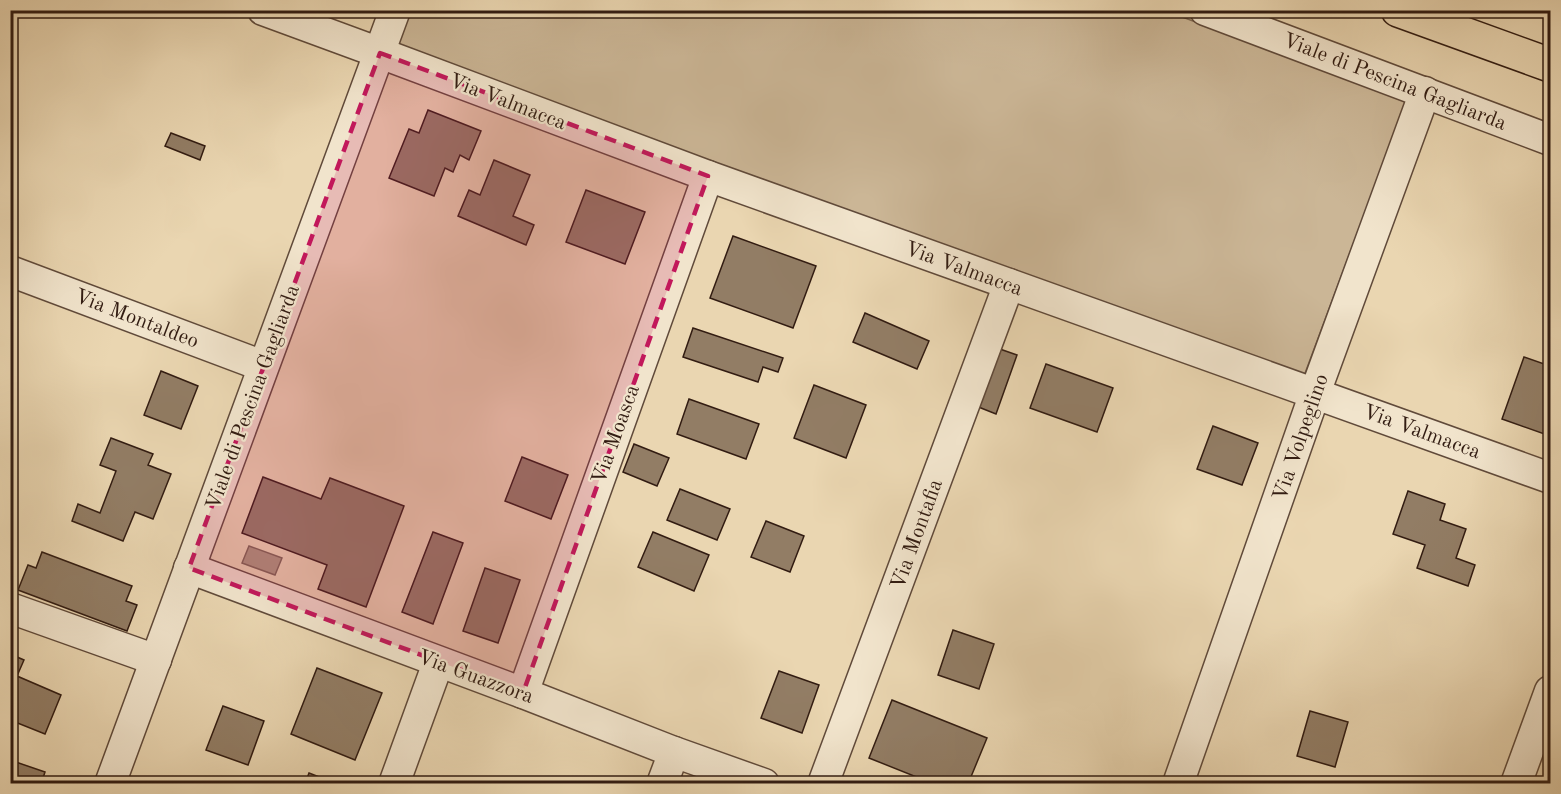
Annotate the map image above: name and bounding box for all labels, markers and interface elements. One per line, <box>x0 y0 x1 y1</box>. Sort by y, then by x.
street label: Viale di Pescina Gagliarda <box>1280 30 1509 135</box>
street label: Via Valmacca <box>446 70 569 134</box>
street label: Via Valmacca <box>902 238 1025 300</box>
street label: Viale di Pescina Gagliarda <box>203 282 304 513</box>
street label: Via Montaldeo <box>72 286 201 353</box>
street label: Via Volpeglino <box>1270 371 1333 504</box>
street label: Via Moasca <box>589 382 644 487</box>
street label: Via Valmacca <box>1360 401 1483 463</box>
street label: Via Montafia <box>888 477 947 593</box>
street label: Via Guazzora <box>415 647 536 708</box>

